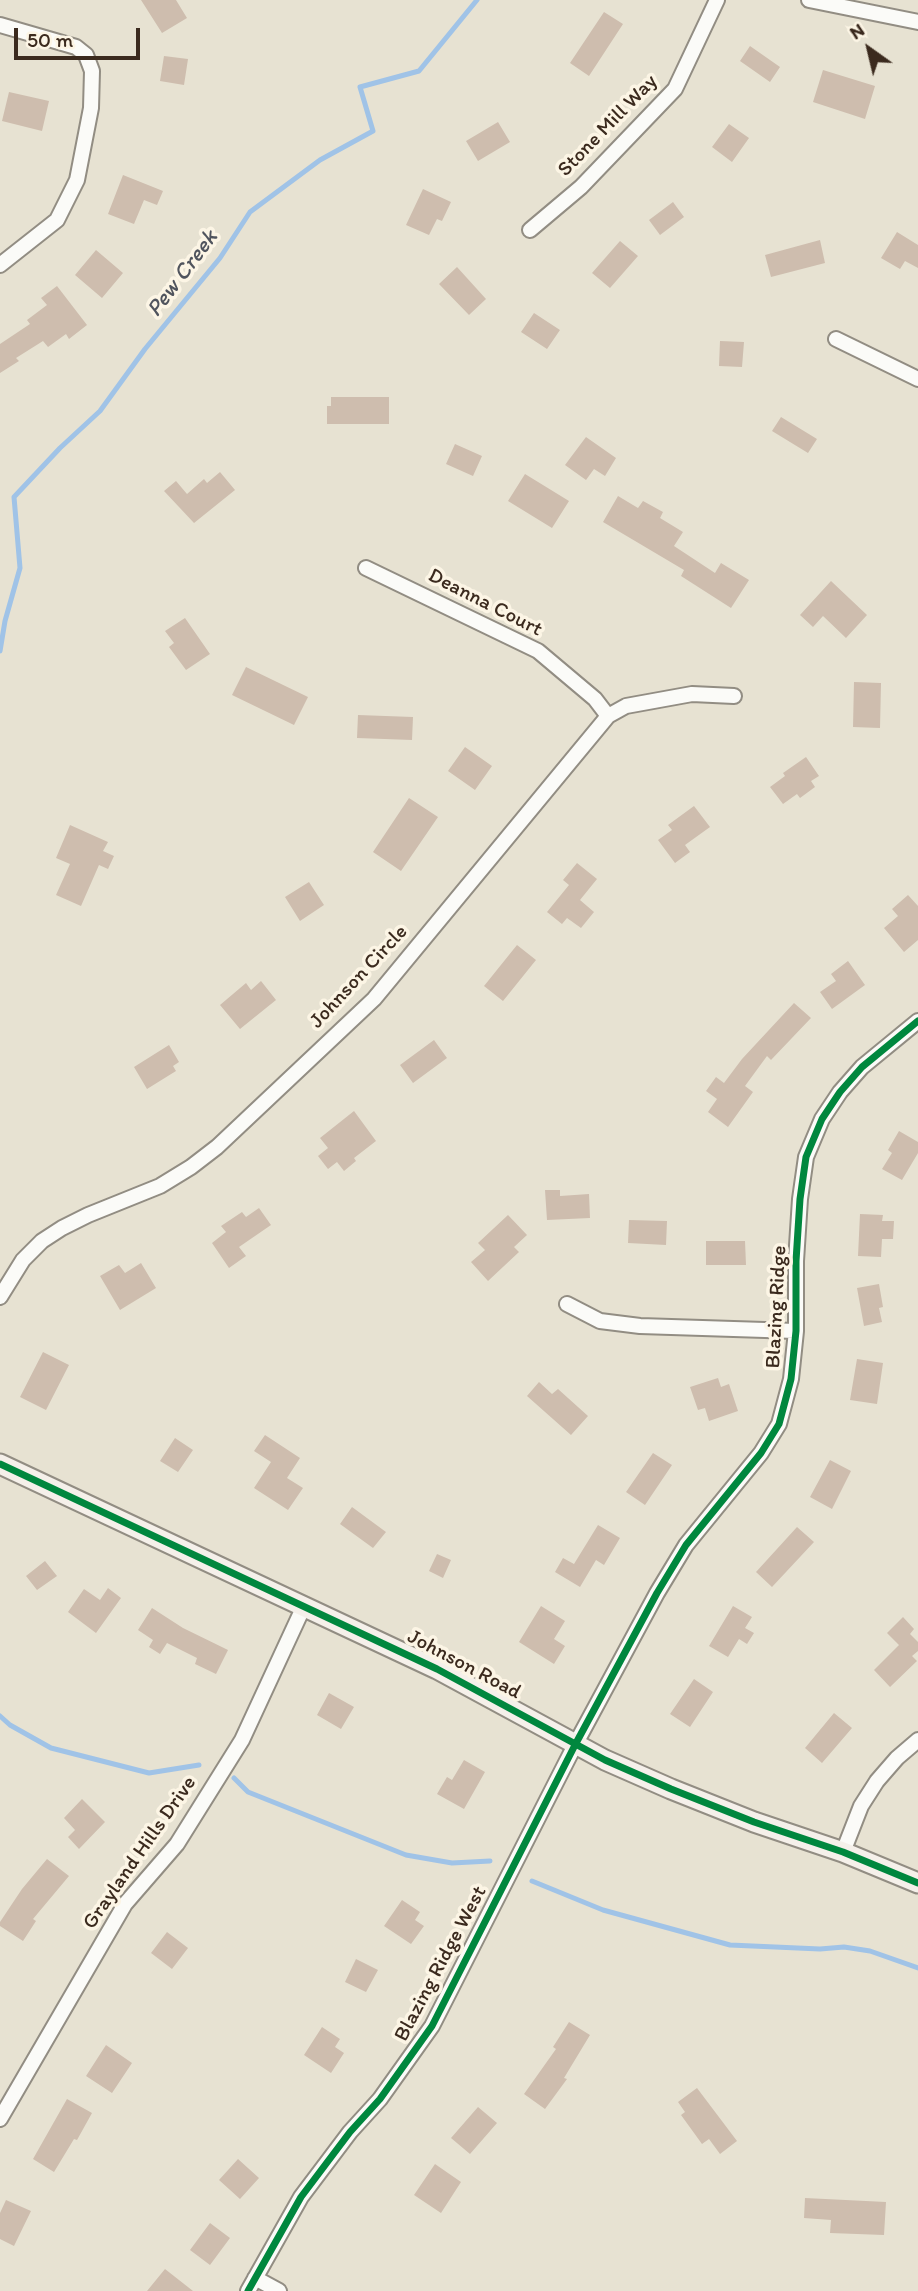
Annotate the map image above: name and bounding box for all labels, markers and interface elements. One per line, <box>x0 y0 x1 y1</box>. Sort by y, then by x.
scale bar <box>18 14 144 58</box>
north arrow <box>834 14 904 84</box>
text: N <box>845 18 869 44</box>
text: 50 m <box>27 27 73 52</box>
street label: Stone Mill Way <box>553 70 663 182</box>
water label: Pew Creek <box>141 225 225 323</box>
street label: Deanna Court <box>424 563 546 643</box>
street label: Johnson Circle <box>305 920 413 1034</box>
street label: Blazing Ridge <box>761 1245 793 1369</box>
street label: Johnson Road <box>403 1625 525 1705</box>
street label: Grayland Hills Drive <box>78 1772 202 1934</box>
street label: Blazing Ridge West <box>389 1882 493 2046</box>

